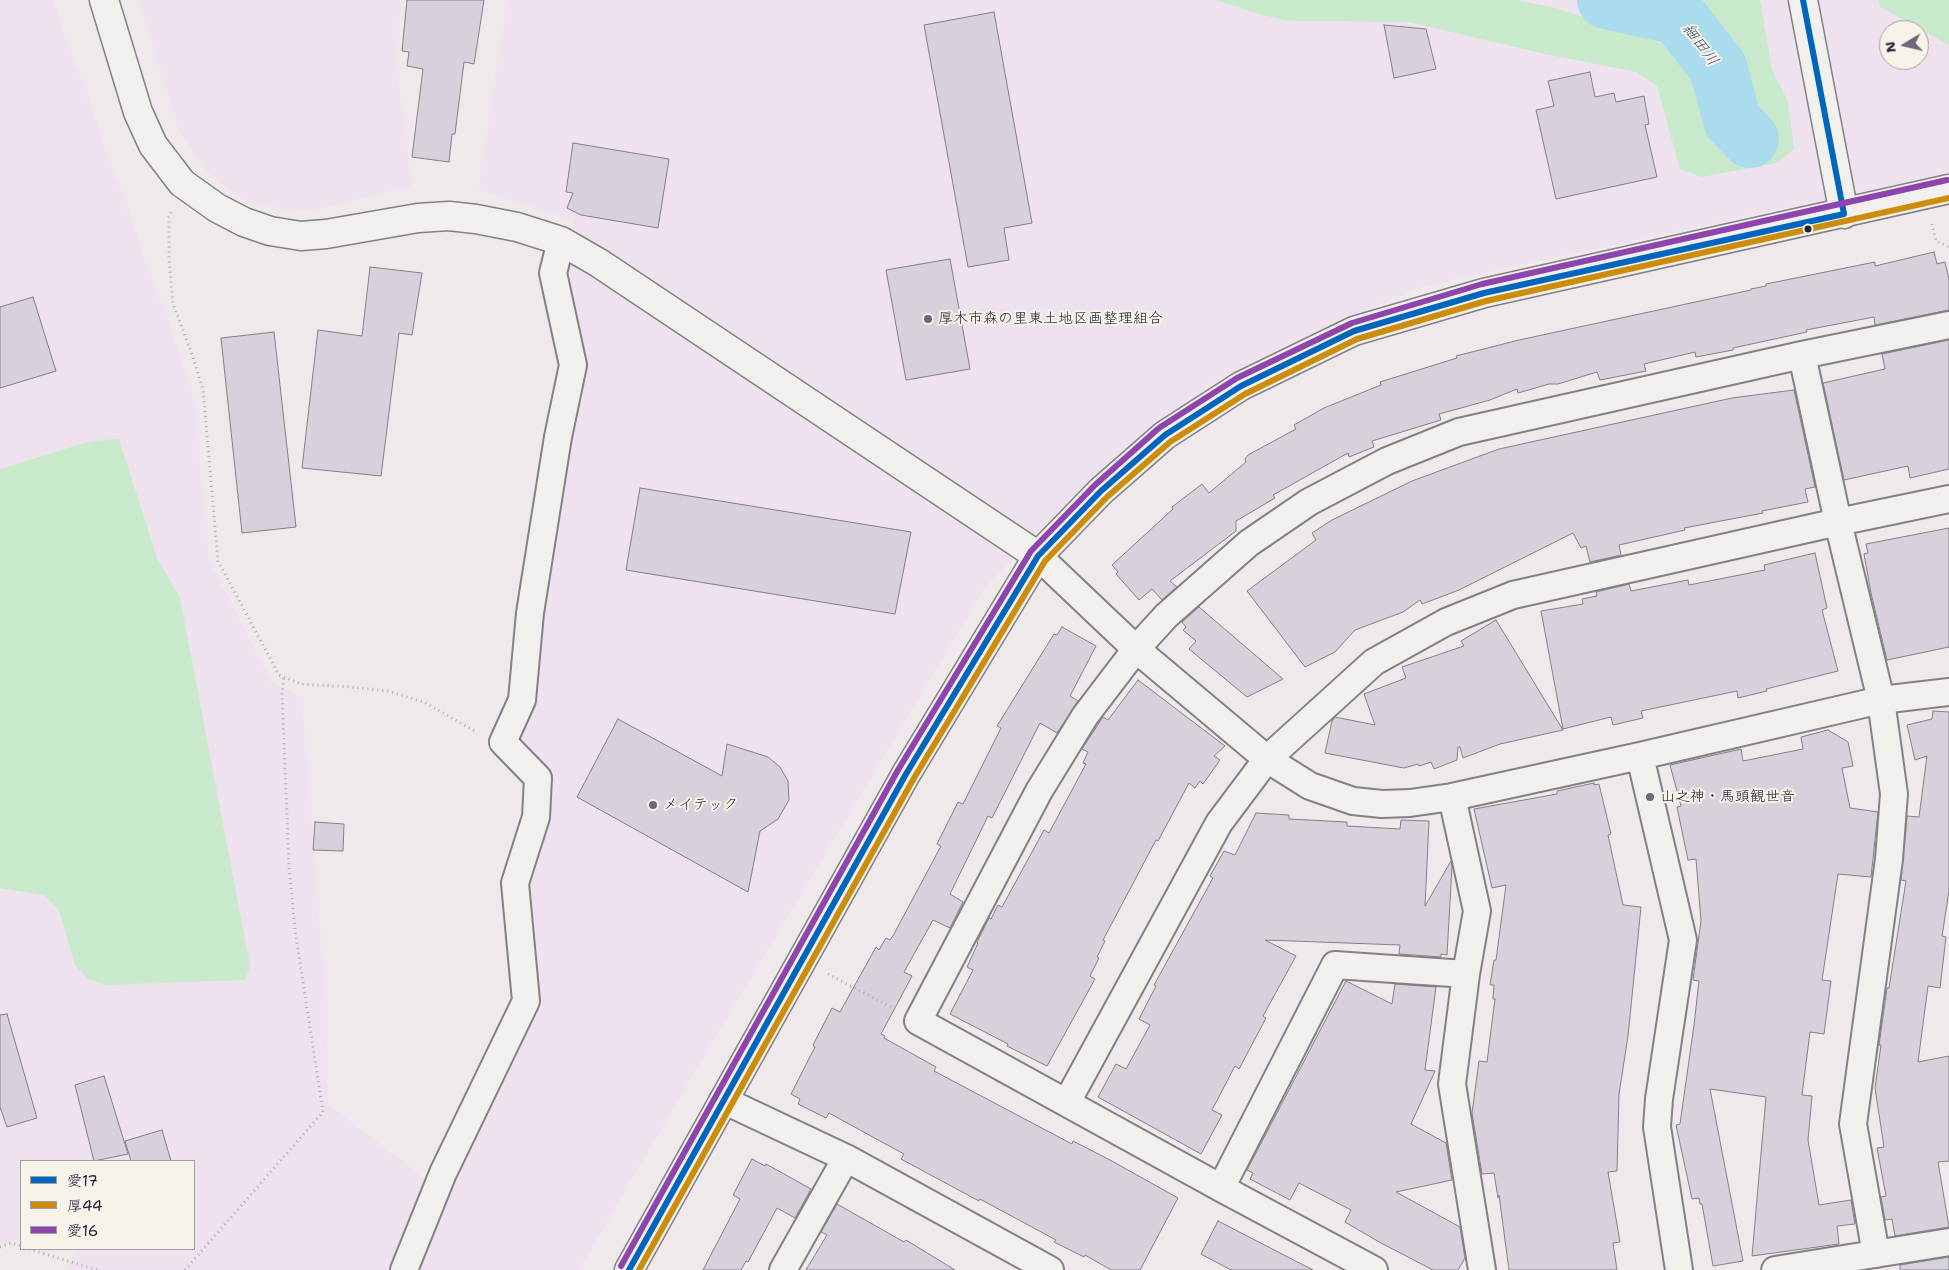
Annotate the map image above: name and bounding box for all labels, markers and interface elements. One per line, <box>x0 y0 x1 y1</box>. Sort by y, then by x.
water label: 細田川 <box>1678 20 1722 70</box>
north arrow <box>1879 20 1929 70</box>
text: N <box>1880 40 1900 54</box>
unlabelled marker <box>1803 224 1813 234</box>
place label: 厚木市森の里東土地区画整理組合 <box>938 310 1163 328</box>
marker: 厚木市森の里東土地区画整理組合 <box>922 313 934 325</box>
place label: 山之神・馬頭観世音 <box>1660 788 1795 806</box>
marker: 山之神・馬頭観世音 <box>1644 791 1656 803</box>
place label: メイテック <box>663 796 738 814</box>
marker: メイテック <box>647 799 659 811</box>
legend <box>20 1160 195 1250</box>
text: 愛17 <box>67 1171 98 1191</box>
text: 厚44 <box>67 1196 103 1216</box>
text: 愛16 <box>67 1221 98 1241</box>

